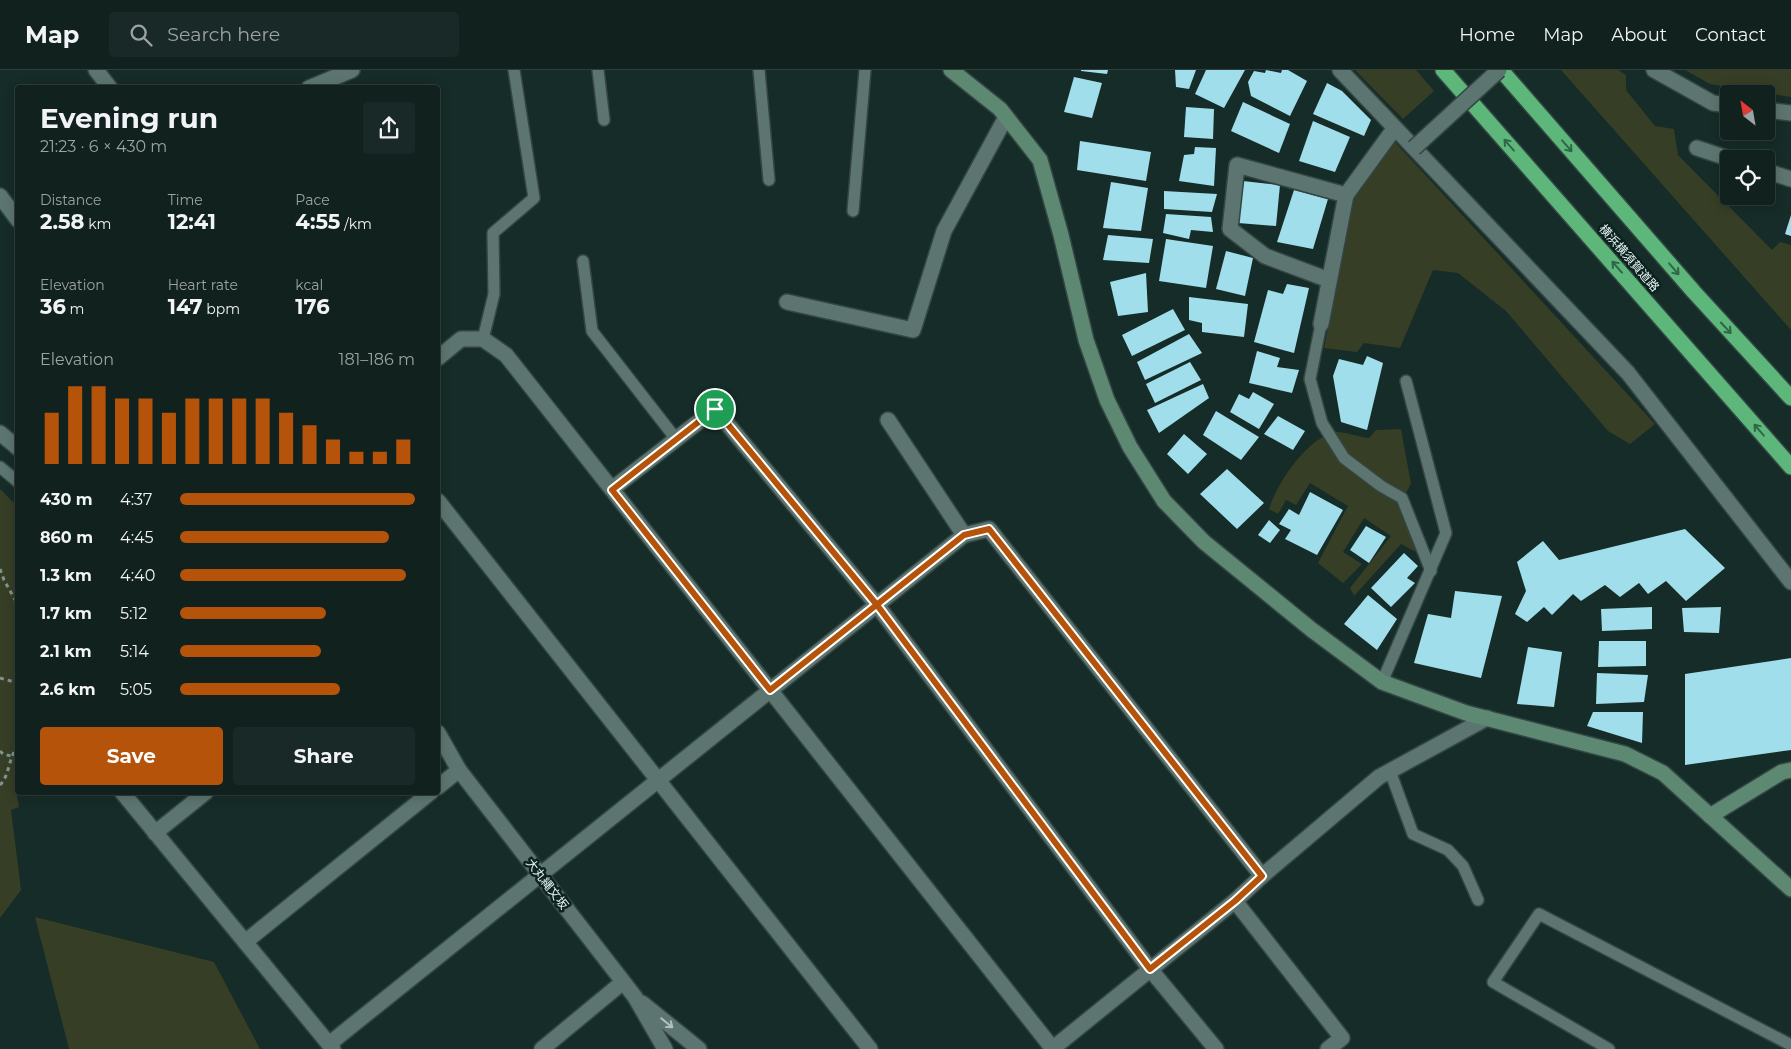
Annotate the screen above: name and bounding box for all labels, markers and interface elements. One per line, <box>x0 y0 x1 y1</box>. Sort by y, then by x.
search box <box>109 12 459 57</box>
text: Map <box>25 20 79 49</box>
icon: search <box>127 21 155 49</box>
text: Search here <box>167 23 280 46</box>
text: Home <box>1459 24 1515 46</box>
text: Map <box>1543 24 1583 46</box>
text: About <box>1611 24 1667 46</box>
text: Contact <box>1695 24 1766 46</box>
north arrow <box>1720 85 1775 140</box>
map controls <box>1720 85 1775 205</box>
text: Evening run <box>40 101 218 135</box>
button: share <box>363 102 415 154</box>
text: 21:23 · 6 × 430 m <box>40 137 167 156</box>
one-way arrow <box>1504 139 1515 152</box>
one-way arrow <box>1561 140 1573 153</box>
button: locate <box>1720 150 1775 205</box>
text: Distance <box>40 191 102 209</box>
text: Time <box>168 191 203 209</box>
text: Pace <box>295 191 330 209</box>
text: 2.58 <box>40 209 84 234</box>
text: 12:41 <box>168 209 216 234</box>
text: 4:55 <box>295 209 340 234</box>
text: km <box>84 215 111 233</box>
text: /km <box>340 215 372 233</box>
street label: 横浜横須賀道路 <box>1596 221 1663 294</box>
one-way arrow <box>1611 260 1622 273</box>
one-way arrow <box>1668 262 1679 275</box>
text: Elevation <box>40 276 105 294</box>
text: Heart rate <box>168 276 238 294</box>
text: kcal <box>295 276 323 294</box>
text: 36 <box>40 294 66 319</box>
text: 147 <box>168 294 203 319</box>
text: 176 <box>295 294 330 319</box>
text: m <box>66 300 84 318</box>
text: bpm <box>203 300 240 318</box>
one-way arrow <box>1721 321 1732 334</box>
text: Elevation <box>40 350 114 369</box>
text: 181–186 m <box>339 350 415 369</box>
pin <box>694 388 736 430</box>
icon: arrive <box>701 395 729 423</box>
one-way arrow <box>1753 424 1765 437</box>
text: 430 m <box>40 490 93 509</box>
text: 4:37 <box>120 490 152 509</box>
text: 860 m <box>40 528 93 547</box>
text: 4:45 <box>120 528 154 547</box>
text: 1.3 km <box>40 566 92 585</box>
text: 4:40 <box>120 566 155 585</box>
text: 1.7 km <box>40 604 92 623</box>
text: 5:12 <box>120 604 147 623</box>
text: 2.1 km <box>40 642 92 661</box>
text: 5:14 <box>120 642 149 661</box>
text: 2.6 km <box>40 680 96 699</box>
text: 5:05 <box>120 680 152 699</box>
button: Save <box>40 727 223 785</box>
button: Share <box>233 727 415 785</box>
street label: 大丸縄文坂 <box>523 855 572 912</box>
one-way arrow <box>660 1018 673 1029</box>

